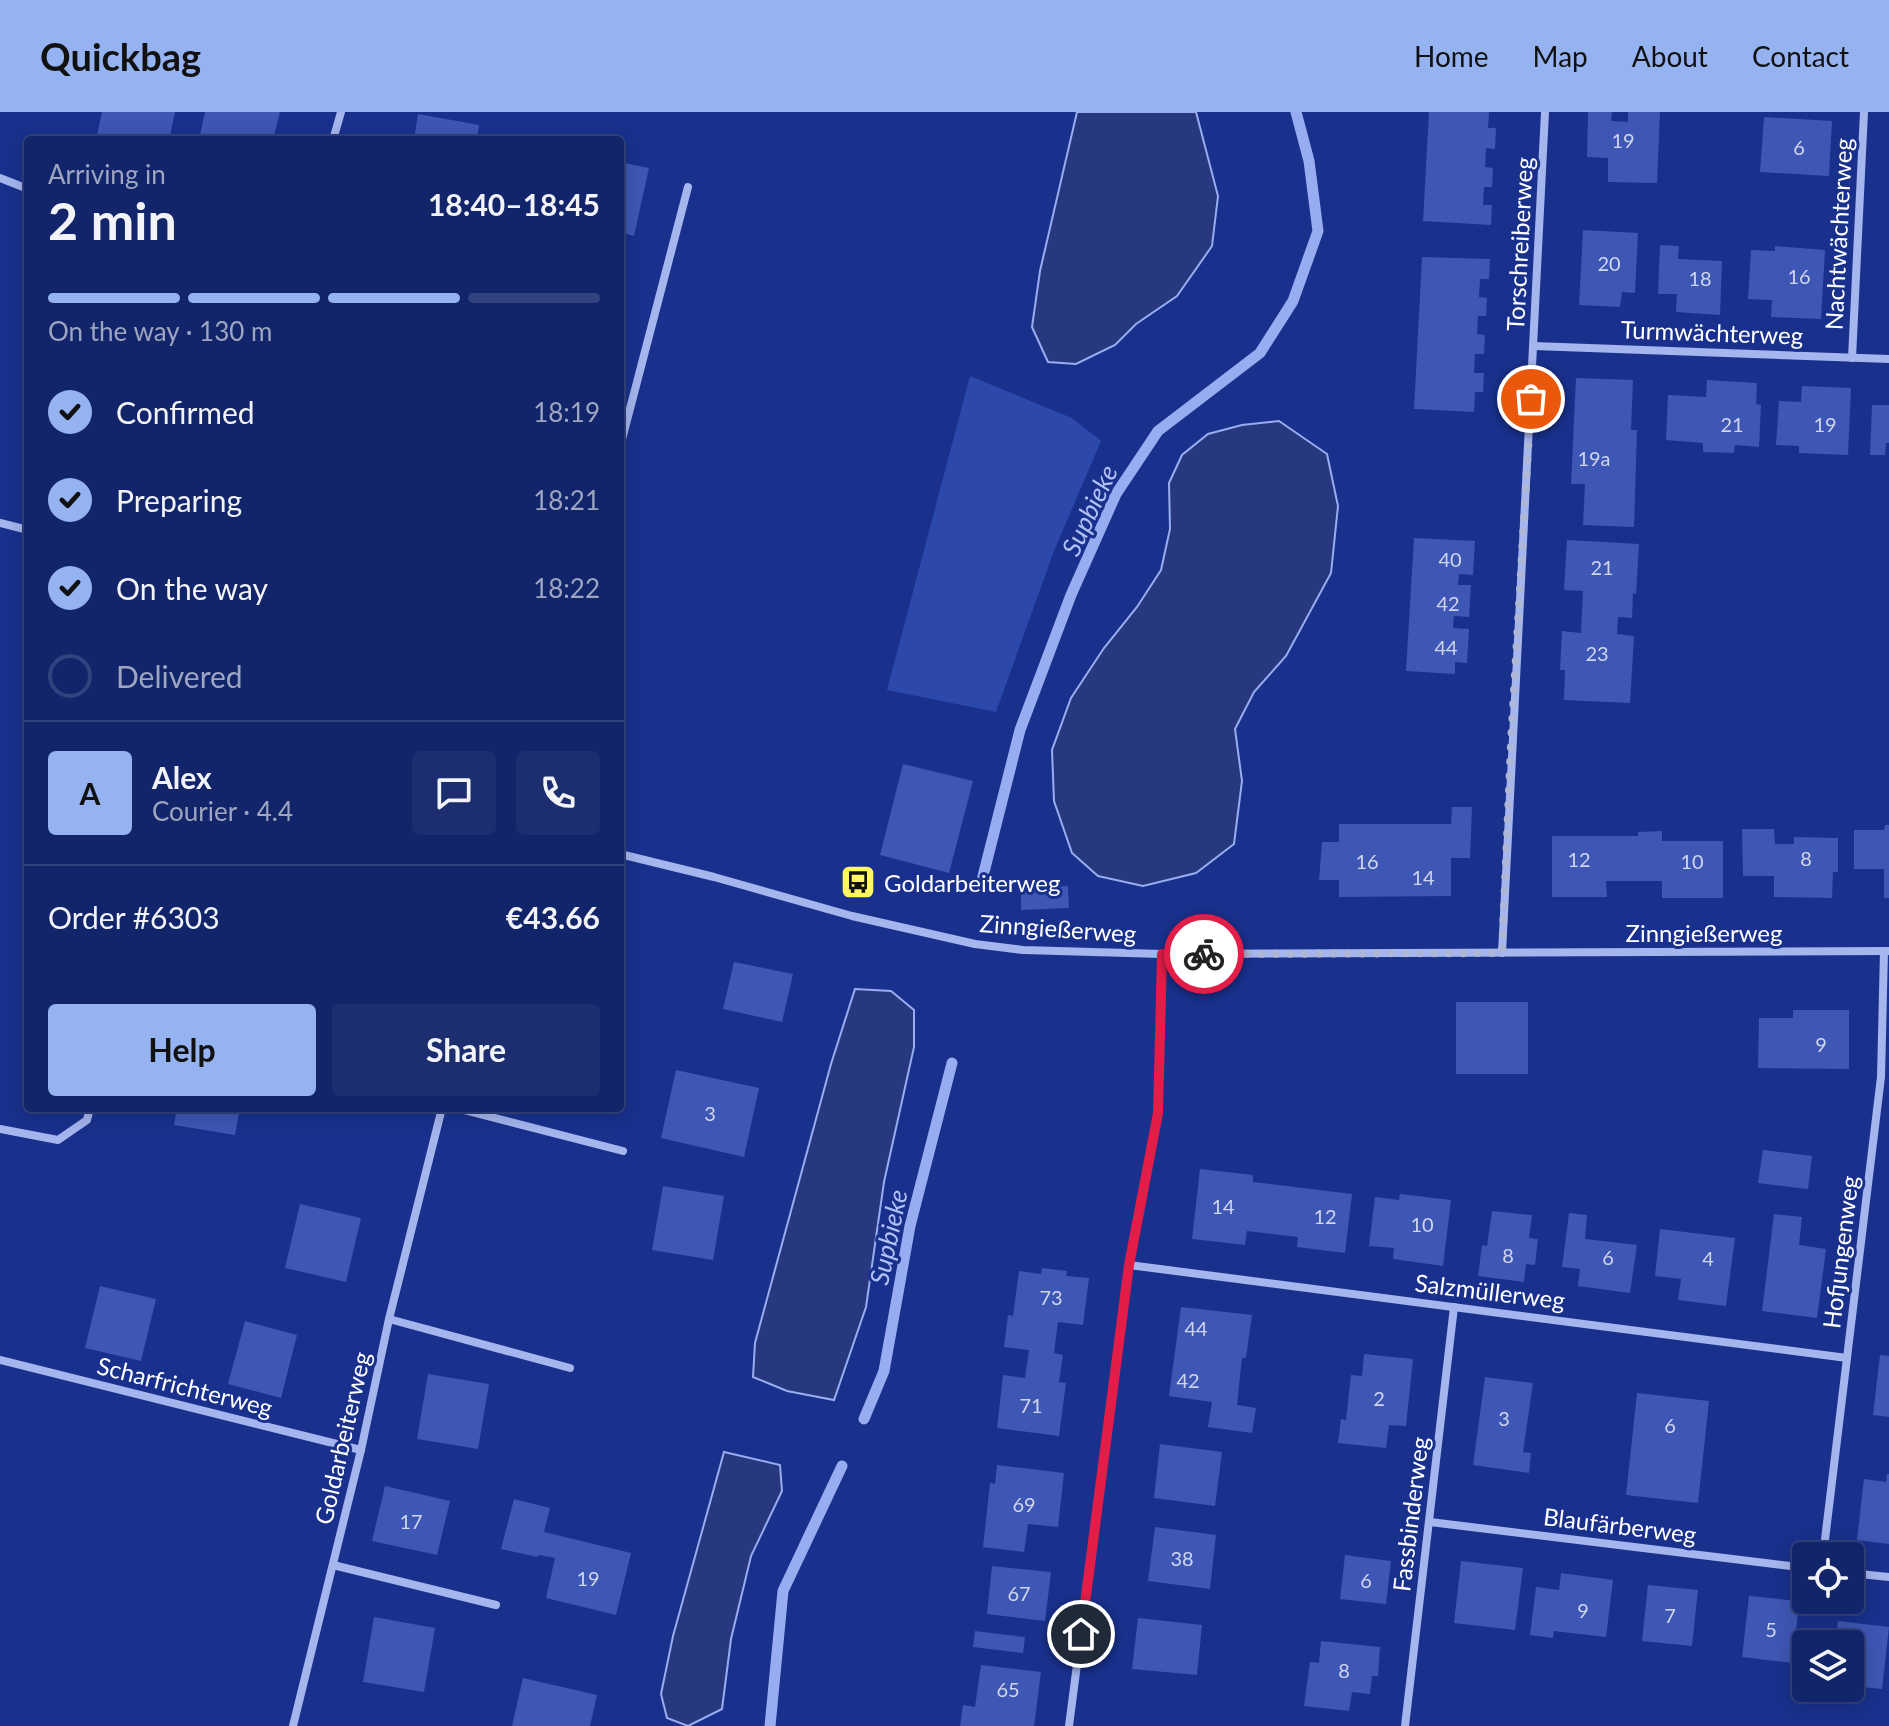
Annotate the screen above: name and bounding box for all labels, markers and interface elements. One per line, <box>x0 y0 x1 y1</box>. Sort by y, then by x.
text: Quickbag <box>40 33 201 79</box>
text: Home <box>1414 39 1489 73</box>
text: Map <box>1533 39 1588 73</box>
text: About <box>1632 39 1708 73</box>
text: Contact <box>1752 39 1849 73</box>
house number: 19 <box>1611 128 1635 152</box>
house number: 6 <box>1793 135 1805 159</box>
street label: Nachtwächterweg <box>1818 137 1858 331</box>
street label: Torschreiberweg <box>1500 156 1538 332</box>
text: Arriving in <box>48 158 166 190</box>
text: 18:40–18:45 <box>428 186 600 222</box>
text: 2 min <box>48 189 177 251</box>
house number: 20 <box>1597 251 1621 275</box>
house number: 16 <box>1787 264 1811 288</box>
house number: 18 <box>1688 266 1712 290</box>
street label: Turmwächterweg <box>1620 314 1804 350</box>
text: On the way · 130 m <box>48 315 272 347</box>
pin <box>1497 365 1565 433</box>
icon: bag <box>1509 377 1553 421</box>
icon: check <box>48 390 92 434</box>
text: Confirmed <box>116 394 255 430</box>
text: 18:19 <box>533 396 600 428</box>
house number: 21 <box>1720 412 1744 436</box>
house number: 19 <box>1813 412 1837 436</box>
house number: 19a <box>1577 446 1611 470</box>
water label: Supbieke <box>1054 459 1124 561</box>
icon: check <box>48 478 92 522</box>
text: Preparing <box>116 482 242 518</box>
text: 18:21 <box>533 484 600 516</box>
house number: 40 <box>1438 547 1462 571</box>
house number: 21 <box>1590 555 1614 579</box>
icon: check <box>48 566 92 610</box>
text: On the way <box>116 570 268 606</box>
text: 18:22 <box>533 572 600 604</box>
house number: 42 <box>1436 591 1460 615</box>
house number: 44 <box>1434 635 1458 659</box>
house number: 23 <box>1585 641 1609 665</box>
text: Delivered <box>116 658 243 694</box>
button: chat <box>412 751 496 835</box>
button: phone <box>516 751 600 835</box>
text: Alex <box>152 759 212 795</box>
text: A <box>80 775 100 811</box>
text: Courier · 4.4 <box>152 795 293 827</box>
house number: 8 <box>1800 846 1812 870</box>
house number: 12 <box>1567 847 1591 871</box>
house number: 16 <box>1355 849 1379 873</box>
house number: 10 <box>1680 849 1704 873</box>
bus stop icon: Goldarbeiterweg <box>839 863 877 901</box>
house number: 14 <box>1411 865 1435 889</box>
place label: Goldarbeiterweg <box>884 868 1060 897</box>
text: Order #6303 <box>48 899 220 935</box>
text: €43.66 <box>506 899 600 935</box>
street label: Zinngießerweg <box>979 908 1137 948</box>
courier <box>1164 914 1244 994</box>
street label: Zinngießerweg <box>1625 918 1783 947</box>
icon: bike <box>1182 932 1226 976</box>
button: Help <box>48 1004 316 1096</box>
button: Share <box>332 1004 600 1096</box>
house number: 9 <box>1815 1032 1827 1056</box>
house number: 3 <box>704 1101 716 1125</box>
street label: Hofjungenweg <box>1816 1174 1864 1330</box>
water label: Supbieke <box>862 1186 914 1288</box>
house number: 14 <box>1211 1194 1235 1218</box>
house number: 12 <box>1313 1204 1337 1228</box>
house number: 10 <box>1410 1212 1434 1236</box>
house number: 8 <box>1502 1243 1514 1267</box>
house number: 6 <box>1602 1245 1614 1269</box>
house number: 4 <box>1702 1246 1714 1270</box>
street label: Salzmüllerweg <box>1413 1267 1567 1315</box>
house number: 73 <box>1039 1285 1063 1309</box>
house number: 44 <box>1184 1316 1208 1340</box>
street label: Goldarbeiterweg <box>308 1349 376 1527</box>
street label: Scharfrichterweg <box>94 1350 276 1422</box>
house number: 42 <box>1176 1368 1200 1392</box>
house number: 2 <box>1373 1386 1385 1410</box>
house number: 71 <box>1019 1393 1043 1417</box>
house number: 3 <box>1498 1406 1510 1430</box>
house number: 6 <box>1664 1413 1676 1437</box>
street label: Fassbinderweg <box>1386 1435 1434 1593</box>
house number: 69 <box>1012 1492 1036 1516</box>
street label: Blaufärberweg <box>1542 1501 1698 1549</box>
house number: 17 <box>399 1509 423 1533</box>
map controls <box>1792 1542 1864 1702</box>
button: locate <box>1792 1542 1864 1614</box>
house number: 38 <box>1170 1546 1194 1570</box>
house number: 19 <box>576 1566 600 1590</box>
house number: 6 <box>1360 1568 1372 1592</box>
house number: 67 <box>1007 1581 1031 1605</box>
house number: 9 <box>1577 1598 1589 1622</box>
pin <box>1047 1600 1115 1668</box>
house number: 7 <box>1664 1603 1676 1627</box>
icon: home <box>1059 1612 1103 1656</box>
house number: 5 <box>1765 1617 1777 1641</box>
button: layers <box>1792 1630 1864 1702</box>
house number: 8 <box>1338 1658 1350 1682</box>
house number: 65 <box>996 1677 1020 1701</box>

